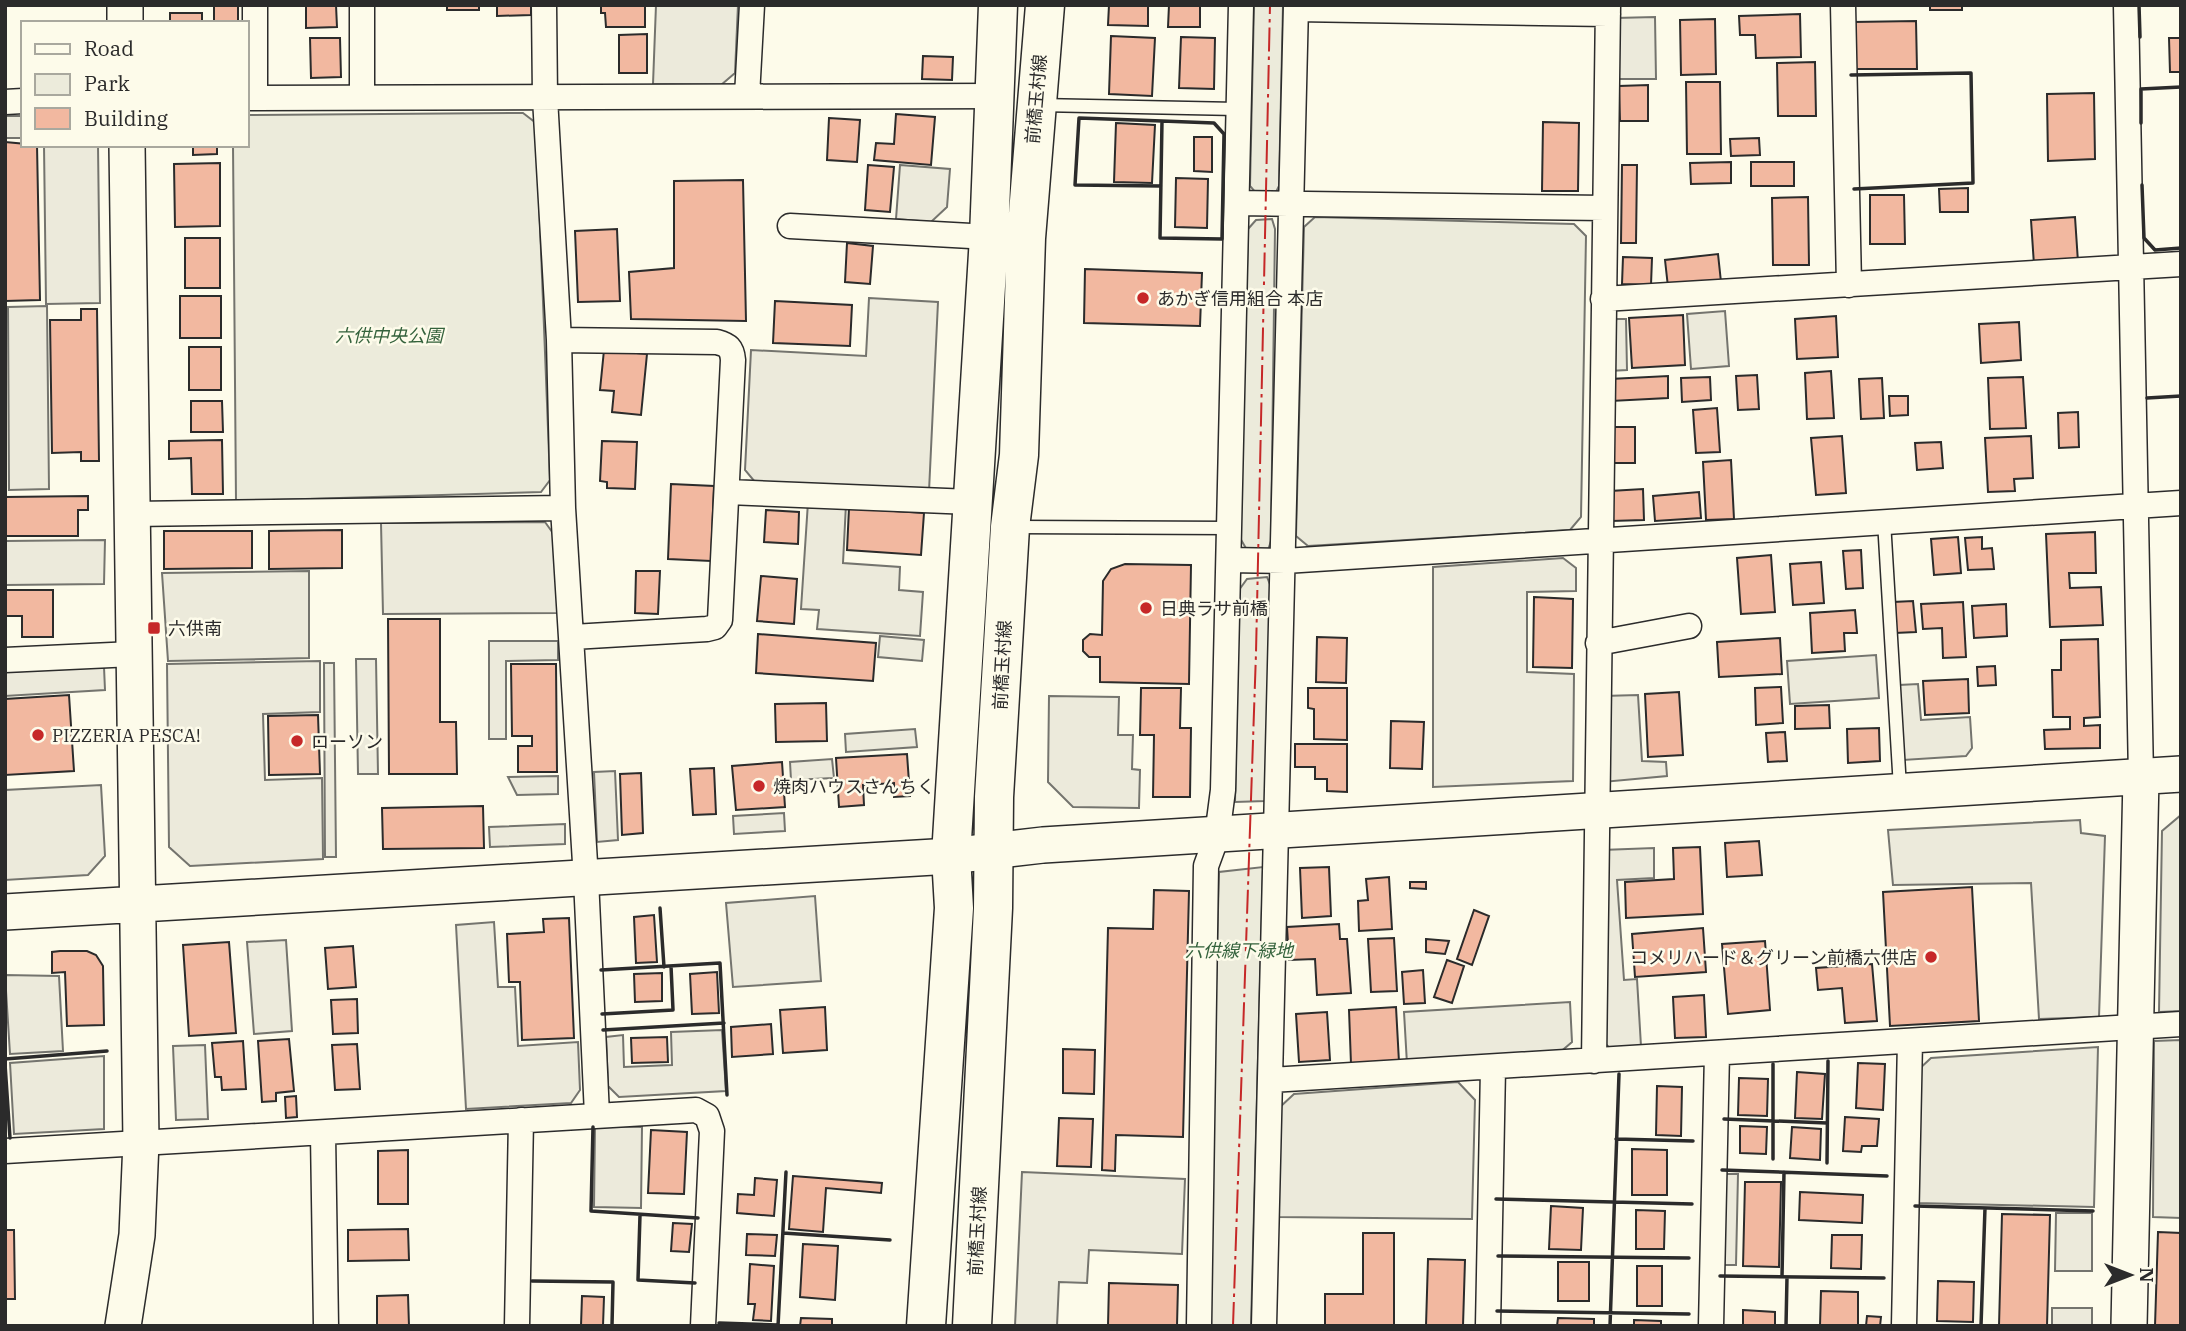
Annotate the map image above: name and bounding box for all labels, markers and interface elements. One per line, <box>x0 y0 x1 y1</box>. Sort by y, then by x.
legend <box>21 21 248 147</box>
text: Road <box>84 34 134 62</box>
street label: 前橋玉村線 <box>1021 53 1051 145</box>
text: Park <box>84 69 131 97</box>
text: Building <box>84 104 169 132</box>
place label: あかぎ信用組合 本店 <box>1157 287 1323 310</box>
marker: あかぎ信用組合 本店 <box>1135 290 1151 306</box>
park label: 六供中央公園 <box>335 324 446 347</box>
place label: 日典ラサ前橋 <box>1160 597 1268 620</box>
marker: 日典ラサ前橋 <box>1138 600 1154 616</box>
place label: 六供南 <box>168 617 222 640</box>
street label: 前橋玉村線 <box>988 619 1016 711</box>
marker: 六供南 <box>146 620 162 636</box>
place label: PIZZERIA PESCA! <box>52 724 201 747</box>
marker: PIZZERIA PESCA! <box>30 727 46 743</box>
place label: ローソン <box>311 730 383 753</box>
marker: ローソン <box>289 733 305 749</box>
place label: 焼肉ハウスさんちく <box>773 775 935 798</box>
marker: 焼肉ハウスさんちく <box>751 778 767 794</box>
park label: 六供線下緑地 <box>1185 939 1295 962</box>
place label: コメリハード＆グリーン前橋六供店 <box>1630 946 1917 969</box>
marker: コメリハード＆グリーン前橋六供店 <box>1923 949 1939 965</box>
street label: 前橋玉村線 <box>963 1185 991 1277</box>
north arrow <box>2095 1240 2165 1310</box>
text: N <box>2135 1267 2159 1283</box>

